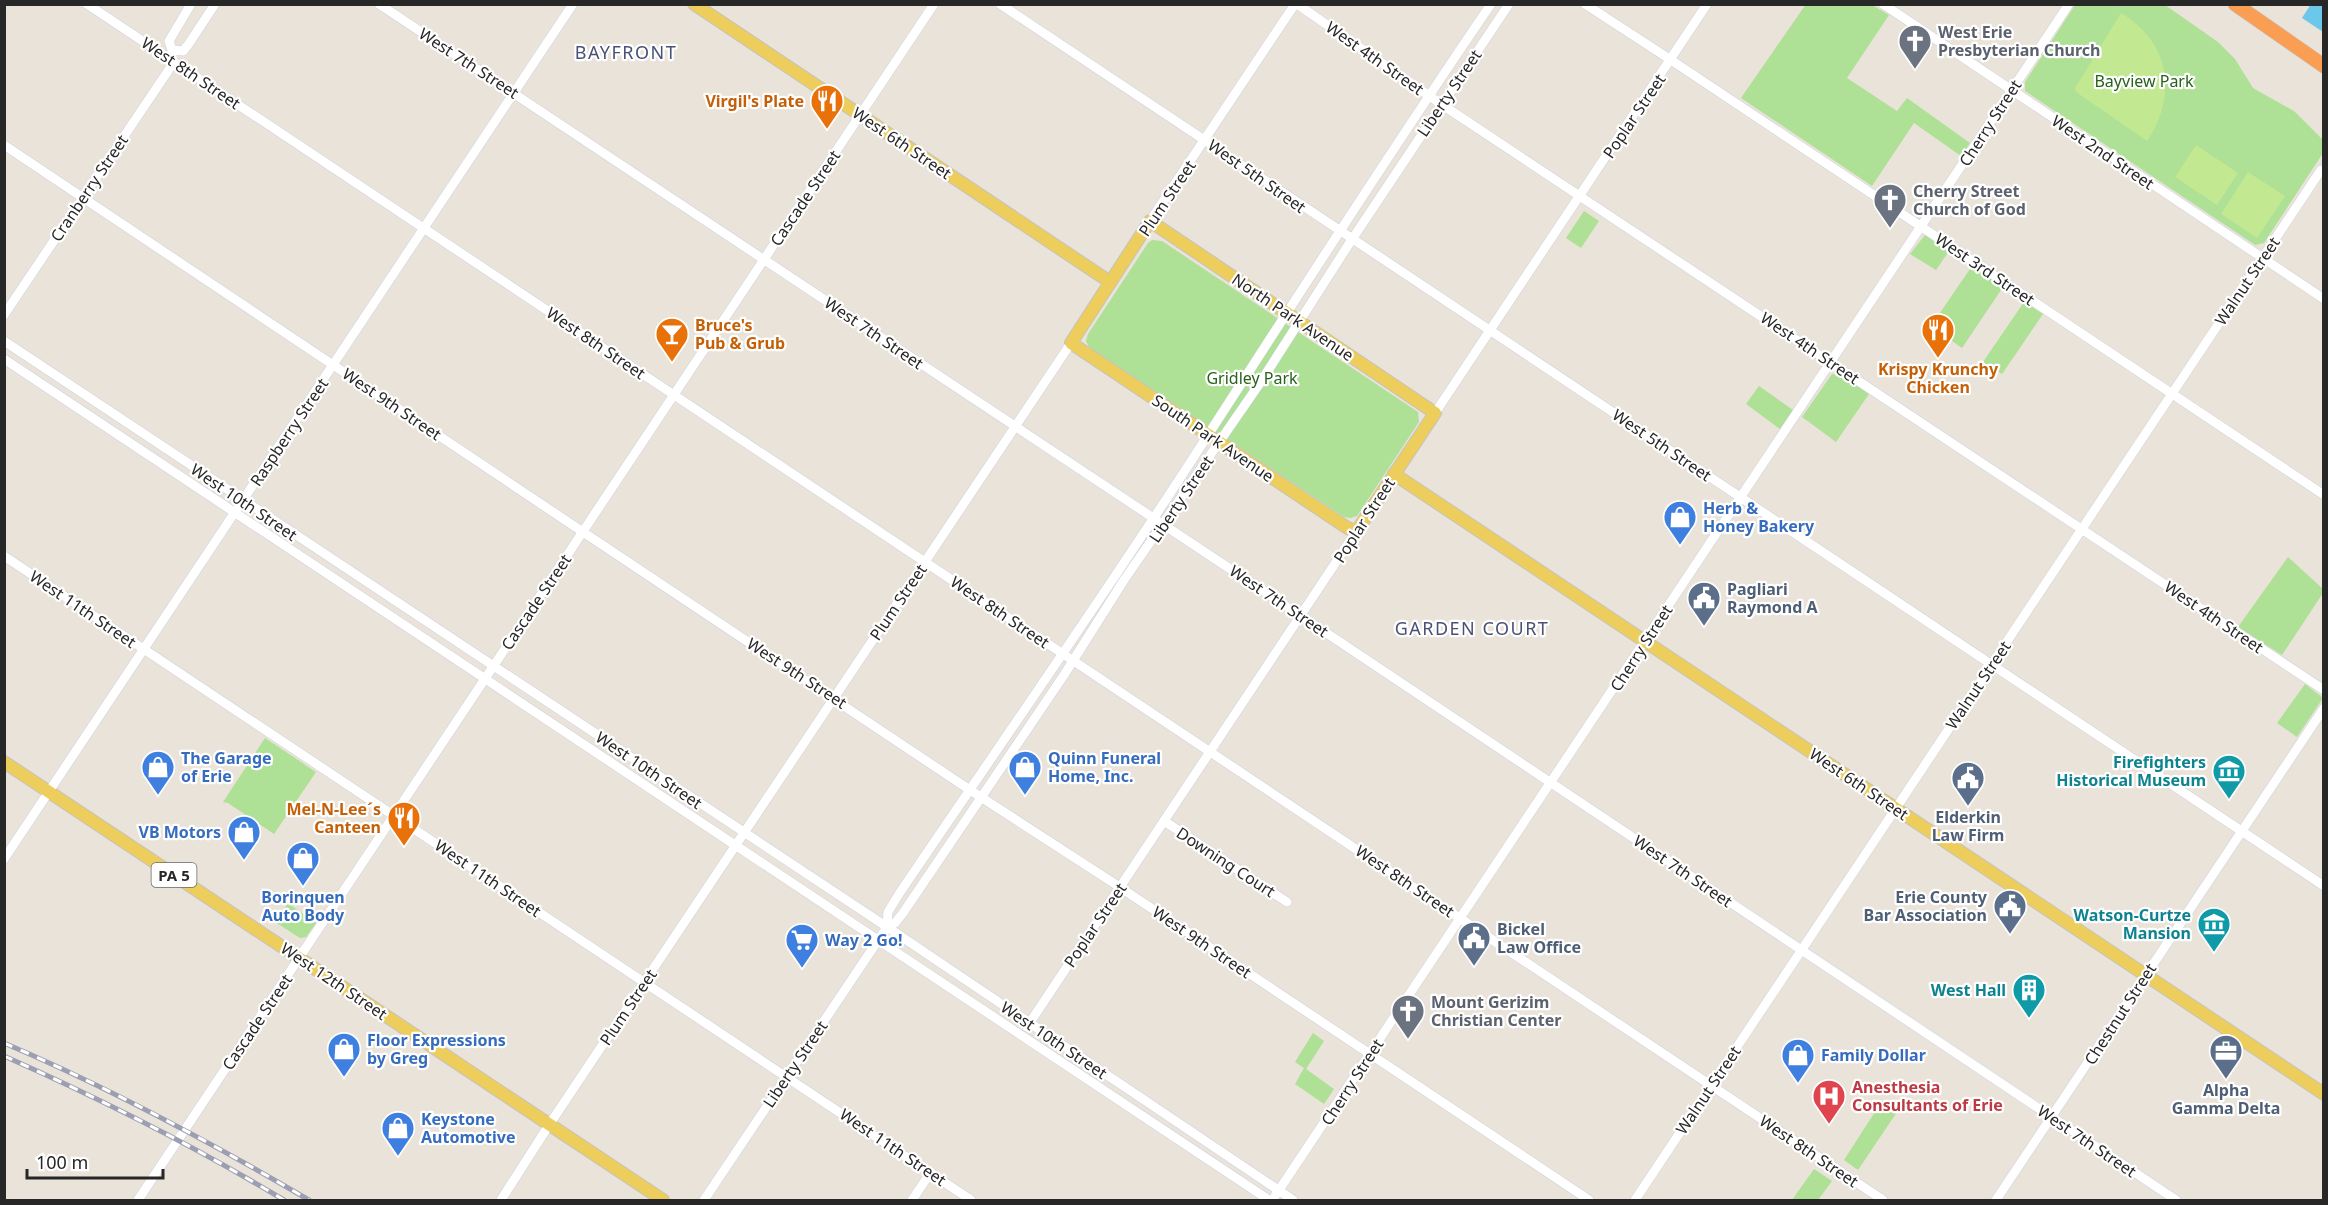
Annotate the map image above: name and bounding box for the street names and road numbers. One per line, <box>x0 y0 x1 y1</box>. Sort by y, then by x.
street label: West 4th Street <box>1322 16 1429 100</box>
street label: West 7th Street <box>415 23 523 104</box>
street label: West 8th Street <box>137 32 245 114</box>
street label: Liberty Street <box>1412 45 1486 141</box>
street label: Poplar Street <box>1598 69 1671 163</box>
street label: Cherry Street <box>1954 75 2026 171</box>
street label: West 6th Street <box>848 102 956 184</box>
street label: West 2nd Street <box>2048 110 2159 194</box>
street label: Cranberry Street <box>45 130 133 246</box>
street label: West 5th Street <box>1204 134 1311 218</box>
street label: Cascade Street <box>765 146 845 250</box>
street label: Plum Street <box>1133 155 1201 240</box>
street label: West 3rd Street <box>1931 228 2039 310</box>
street label: Walnut Street <box>2209 232 2285 329</box>
street label: North Park Avenue <box>1228 268 1358 366</box>
street label: West 7th Street <box>820 292 928 374</box>
street label: West 8th Street <box>542 302 650 384</box>
street label: West 4th Street <box>1756 307 1864 389</box>
street label: West 9th Street <box>338 363 446 445</box>
street label: Raspberry Street <box>245 374 333 490</box>
street label: South Park Avenue <box>1148 389 1278 487</box>
street label: West 5th Street <box>1608 404 1716 486</box>
street label: Liberty Street <box>1144 451 1218 547</box>
street label: West 10th Street <box>186 458 302 546</box>
street label: Poplar Street <box>1328 473 1400 567</box>
street label: Cascade Street <box>496 550 576 654</box>
street label: Plum Street <box>864 559 932 644</box>
street label: West 7th Street <box>1225 560 1333 642</box>
street label: West 11th Street <box>25 565 141 653</box>
street label: West 8th Street <box>946 571 1054 653</box>
street label: West 4th Street <box>2160 576 2268 658</box>
street label: Cherry Street <box>1605 600 1677 696</box>
street label: West 9th Street <box>743 633 851 714</box>
street label: Walnut Street <box>1940 636 2016 733</box>
street label: West 10th Street <box>591 726 707 814</box>
street label: West 6th Street <box>1805 743 1913 825</box>
street label: Downing Court <box>1172 822 1280 902</box>
street label: West 7th Street <box>1629 830 1737 912</box>
street label: West 11th Street <box>430 834 546 922</box>
street label: West 8th Street <box>1351 840 1459 922</box>
road number: PA 5 <box>152 863 196 887</box>
street label: Poplar Street <box>1059 878 1132 972</box>
street label: West 9th Street <box>1148 901 1256 983</box>
street label: West 12th Street <box>276 937 392 1025</box>
street label: Chestnut Street <box>2079 959 2161 1069</box>
street label: Plum Street <box>594 964 662 1049</box>
street label: Cascade Street <box>217 970 297 1074</box>
street label: West 10th Street <box>996 996 1112 1084</box>
street label: Liberty Street <box>758 1016 832 1112</box>
street label: Cherry Street <box>1316 1034 1388 1130</box>
street label: Walnut Street <box>1670 1041 1746 1138</box>
street label: West 7th Street <box>2033 1100 2141 1182</box>
street label: West 11th Street <box>835 1103 951 1191</box>
street label: West 8th Street <box>1755 1110 1863 1192</box>

